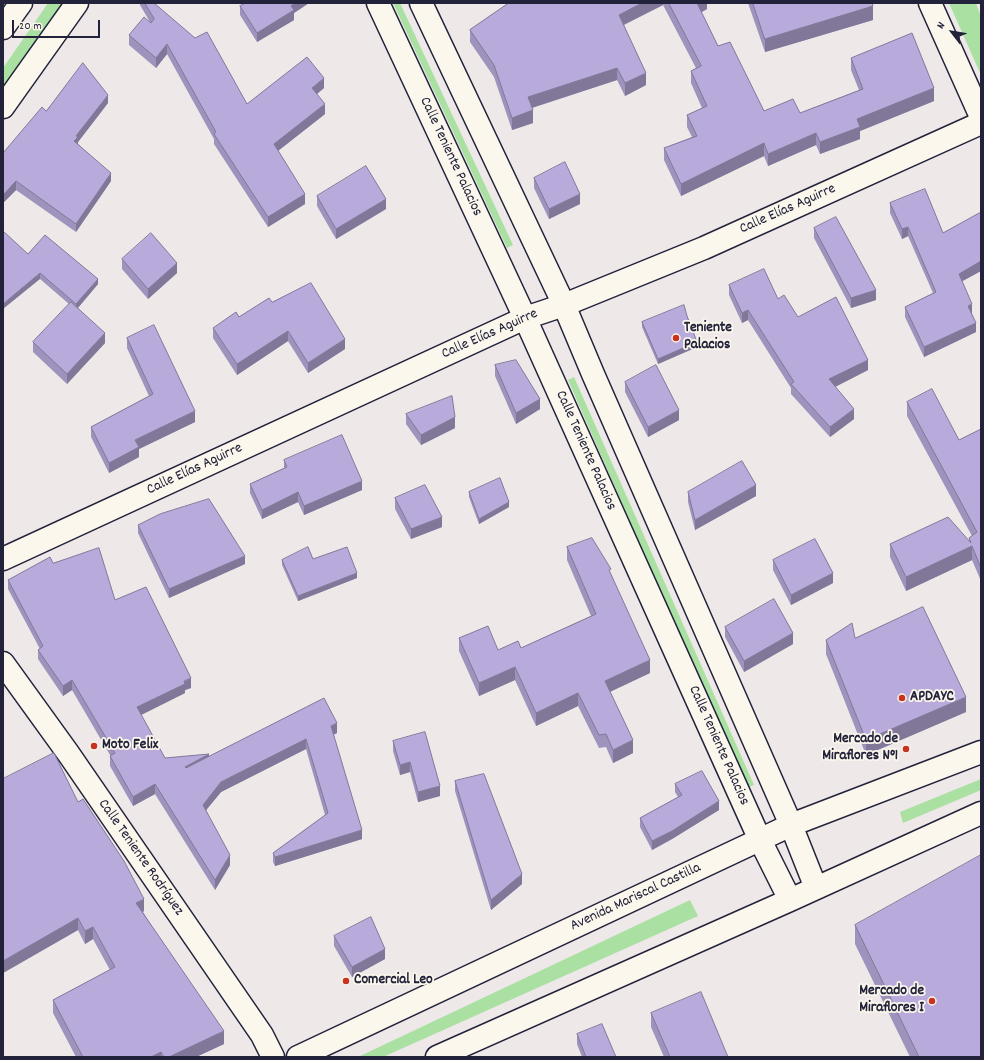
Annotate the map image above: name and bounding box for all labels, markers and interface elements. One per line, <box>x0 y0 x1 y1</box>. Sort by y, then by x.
scale bar <box>14 12 102 38</box>
north arrow <box>932 12 972 52</box>
text: 20 m <box>19 18 42 35</box>
text: N <box>933 19 950 32</box>
street label: Calle Teniente Palacios <box>415 95 485 219</box>
street label: Calle Elías Aguirre <box>737 181 839 239</box>
street label: Calle Elías Aguirre <box>439 306 541 364</box>
place label: Teniente Palacios <box>684 320 732 355</box>
marker: Teniente Palacios <box>671 333 681 343</box>
street label: Calle Teniente Palacios <box>551 388 619 514</box>
street label: Calle Elías Aguirre <box>144 440 246 500</box>
street label: Calle Teniente Palacios <box>684 683 752 809</box>
place label: APDAYC <box>910 689 954 707</box>
marker: APDAYC <box>897 693 907 703</box>
place label: Mercado de Miraflores N°1 <box>822 731 898 766</box>
place label: Moto Felix <box>102 737 158 755</box>
marker: Moto Felix <box>89 741 99 751</box>
marker: Mercado de Miraflores N°1 <box>901 744 911 754</box>
street label: Calle Teniente Rodríguez <box>93 796 187 920</box>
street label: Avenida Mariscal Castilla <box>568 860 704 936</box>
place label: Comercial Leo <box>354 972 433 990</box>
marker: Comercial Leo <box>341 976 351 986</box>
place label: Mercado de Miraflores I <box>859 983 924 1018</box>
marker: Mercado de Miraflores I <box>927 996 937 1006</box>

